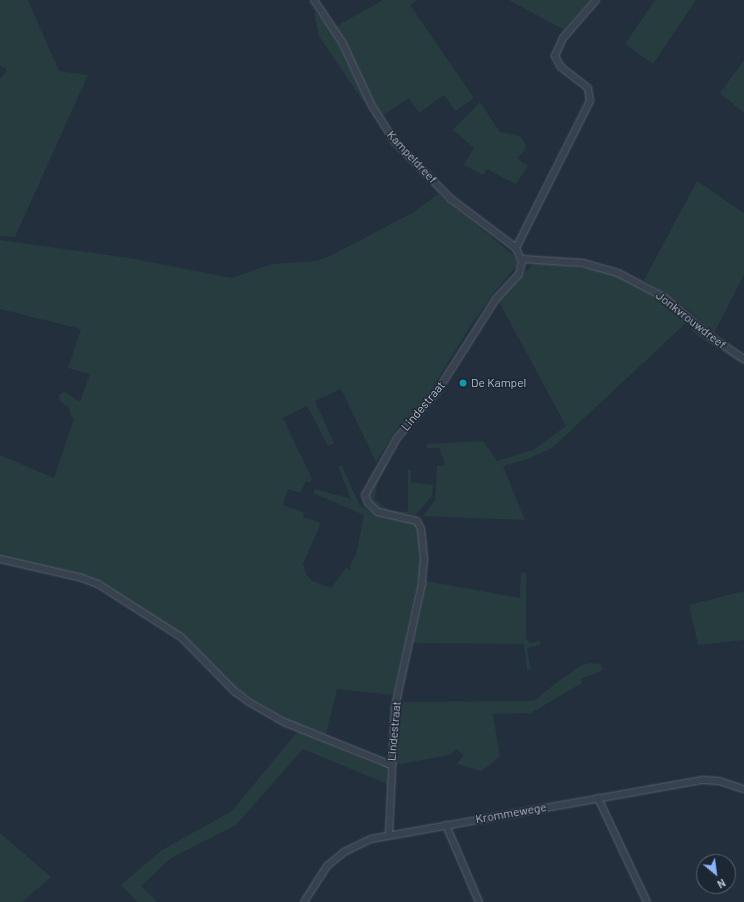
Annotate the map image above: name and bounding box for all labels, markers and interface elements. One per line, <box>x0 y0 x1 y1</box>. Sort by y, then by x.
street label: Kampeldreef <box>384 128 440 186</box>
street label: Jonkvrouwdreef <box>653 288 729 352</box>
place label: De Kampel <box>471 376 526 390</box>
street label: Lindestraat <box>398 378 448 434</box>
marker: De Kampel <box>458 378 468 388</box>
street label: Lindestraat <box>384 700 404 762</box>
street label: Krommewege <box>474 800 548 826</box>
north arrow <box>696 854 736 894</box>
text: N <box>715 877 728 892</box>

